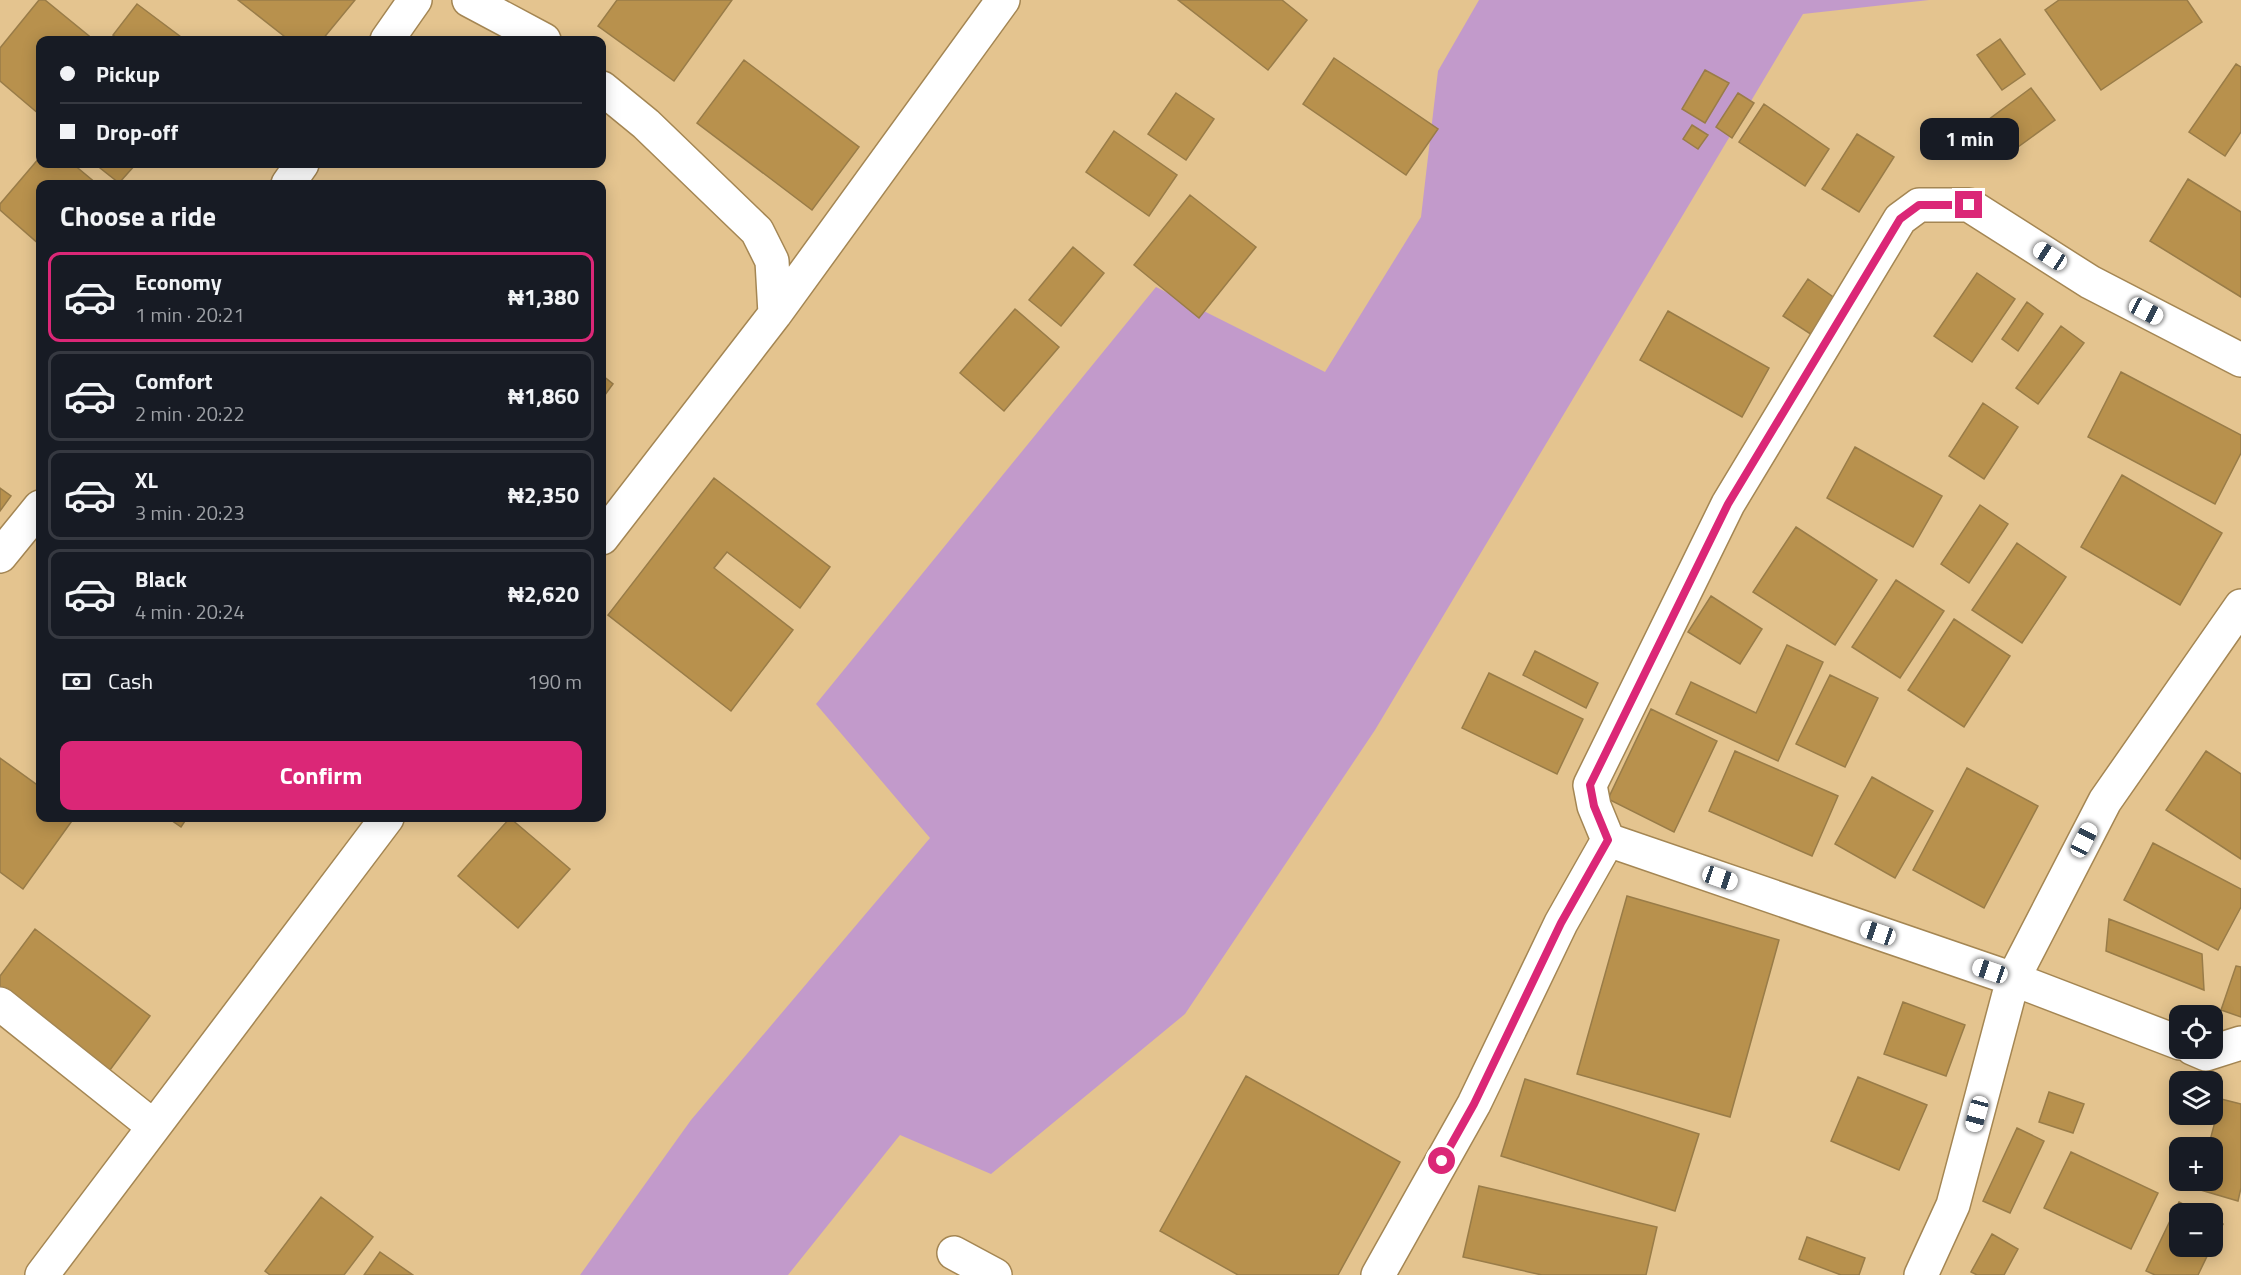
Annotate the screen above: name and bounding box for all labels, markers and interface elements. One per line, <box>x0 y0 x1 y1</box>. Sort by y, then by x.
text: Pickup <box>96 57 160 91</box>
text: Drop-off <box>96 115 178 149</box>
callout: 1 min <box>1920 118 2018 160</box>
text: 1 min <box>1945 123 1994 154</box>
route end <box>1955 191 1982 218</box>
text: Choose a ride <box>60 195 216 236</box>
car <box>2030 239 2070 273</box>
text: Economy <box>135 265 222 299</box>
icon: car <box>63 270 117 324</box>
text: ₦1,380 <box>508 280 579 314</box>
car <box>2126 295 2166 327</box>
text: 1 min · 20:21 <box>135 299 245 330</box>
text: Comfort <box>135 364 213 398</box>
icon: car <box>63 369 117 423</box>
text: ₦1,860 <box>508 379 579 413</box>
text: 2 min · 20:22 <box>135 398 245 429</box>
text: XL <box>135 463 158 497</box>
icon: car <box>63 468 117 522</box>
text: ₦2,350 <box>508 478 579 512</box>
text: 3 min · 20:23 <box>135 497 245 528</box>
text: Black <box>135 562 187 596</box>
icon: car <box>63 567 117 621</box>
text: ₦2,620 <box>508 577 579 611</box>
text: 4 min · 20:24 <box>135 596 245 627</box>
text: Cash <box>108 664 153 698</box>
icon: cash <box>60 665 93 698</box>
text: 190 m <box>527 666 582 697</box>
button: Confirm <box>60 741 582 810</box>
car <box>2068 820 2100 860</box>
car <box>1700 864 1740 892</box>
car <box>1858 919 1898 947</box>
car <box>1970 957 2010 985</box>
map controls <box>2169 1005 2223 1257</box>
button: locate <box>2169 1005 2223 1059</box>
button: layers <box>2169 1071 2223 1125</box>
car <box>1964 1094 1990 1134</box>
button: + <box>2169 1137 2223 1191</box>
route start <box>1428 1147 1455 1174</box>
button: − <box>2169 1203 2223 1257</box>

